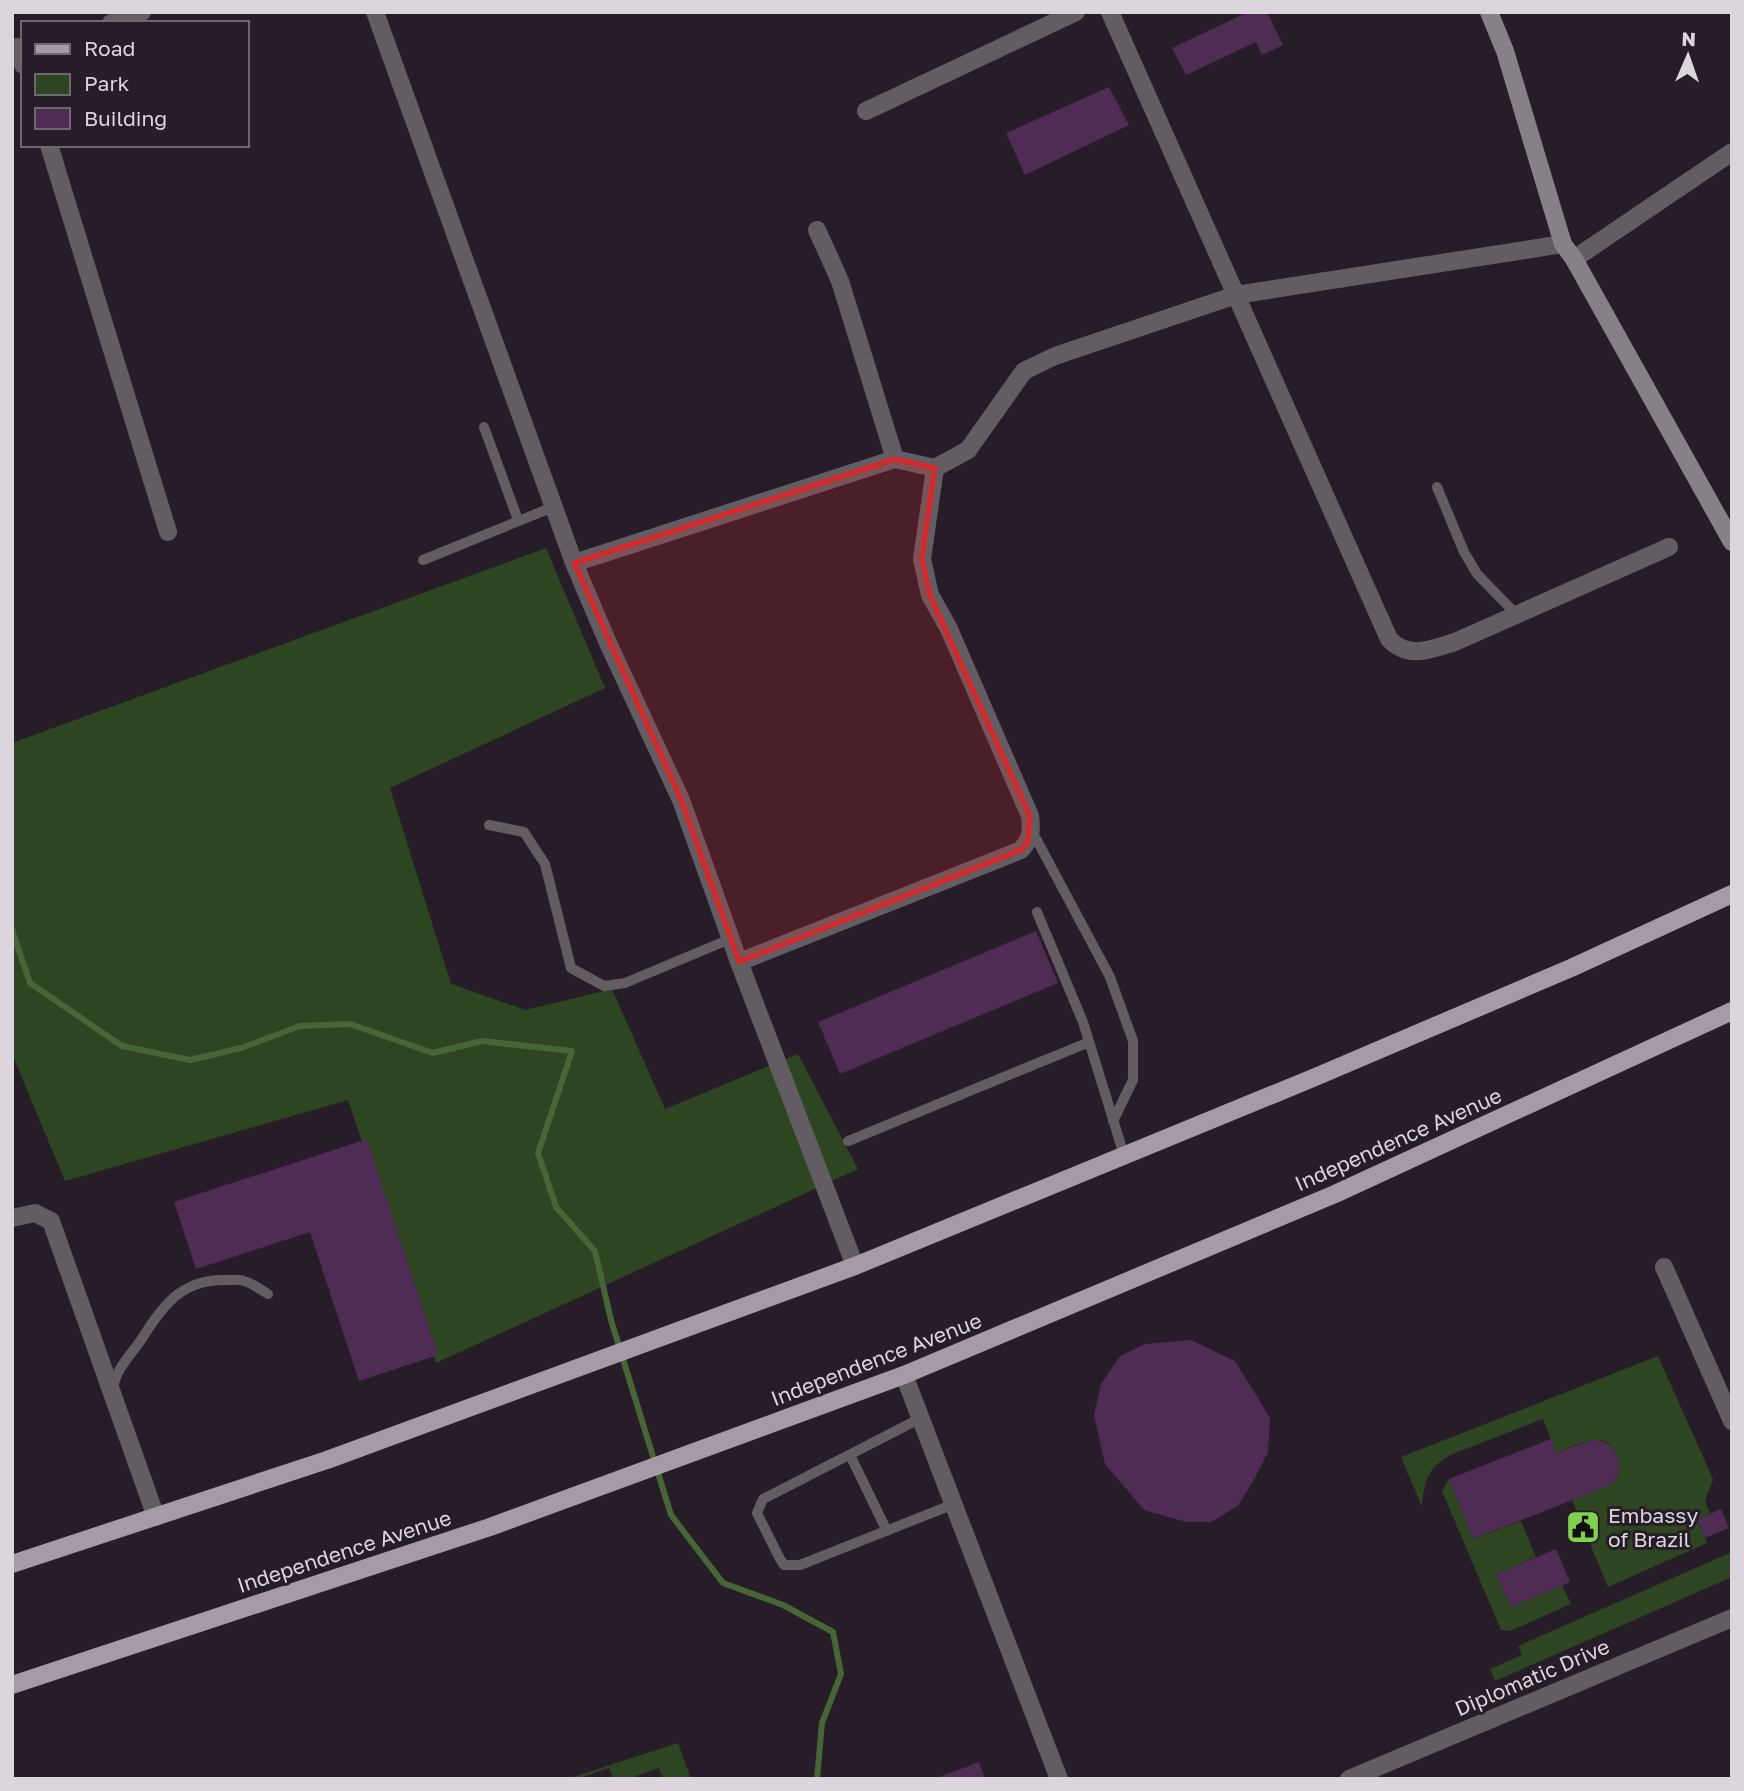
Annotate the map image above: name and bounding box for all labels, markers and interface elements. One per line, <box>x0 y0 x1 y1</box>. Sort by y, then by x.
legend <box>21 21 248 147</box>
north arrow <box>1653 21 1723 91</box>
text: N <box>1681 27 1696 50</box>
text: Road <box>84 35 135 61</box>
text: Park <box>84 70 130 96</box>
text: Building <box>84 105 167 131</box>
street label: Independence Avenue <box>1291 1082 1505 1196</box>
street label: Independence Avenue <box>767 1307 985 1411</box>
place label: Embassy of Brazil <box>1608 1502 1698 1552</box>
street label: Independence Avenue <box>234 1504 454 1598</box>
public building icon: Embassy of Brazil <box>1564 1508 1602 1546</box>
street label: Diplomatic Drive <box>1451 1633 1613 1721</box>

